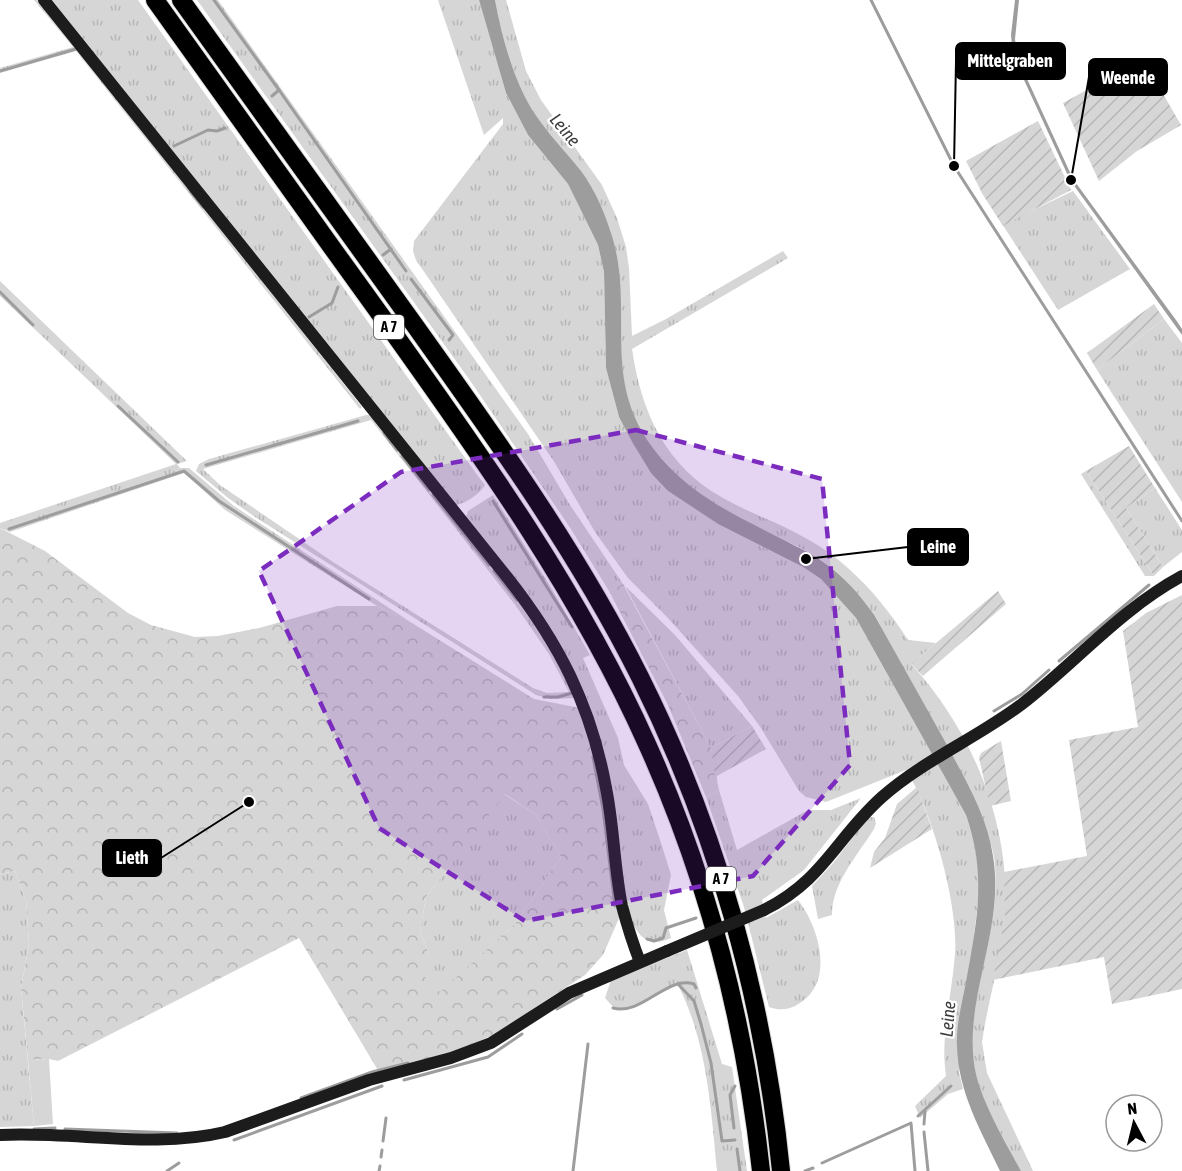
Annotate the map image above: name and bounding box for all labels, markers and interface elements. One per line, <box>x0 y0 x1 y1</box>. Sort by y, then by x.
callout: Mittelgraben <box>956 43 1065 79</box>
text: Mittelgraben <box>967 50 1053 71</box>
callout: Weende <box>1089 59 1167 95</box>
text: Weende <box>1100 67 1155 88</box>
water label: Leine <box>546 109 585 150</box>
road number: A 7 <box>374 315 404 339</box>
callout: Leine <box>908 529 968 565</box>
text: Leine <box>920 536 956 557</box>
callout: Lieth <box>103 840 161 876</box>
text: Lieth <box>115 847 149 868</box>
road number: A 7 <box>706 867 736 891</box>
water label: Leine <box>935 1000 960 1038</box>
north arrow <box>1104 1093 1164 1153</box>
text: N <box>1126 1099 1138 1118</box>

